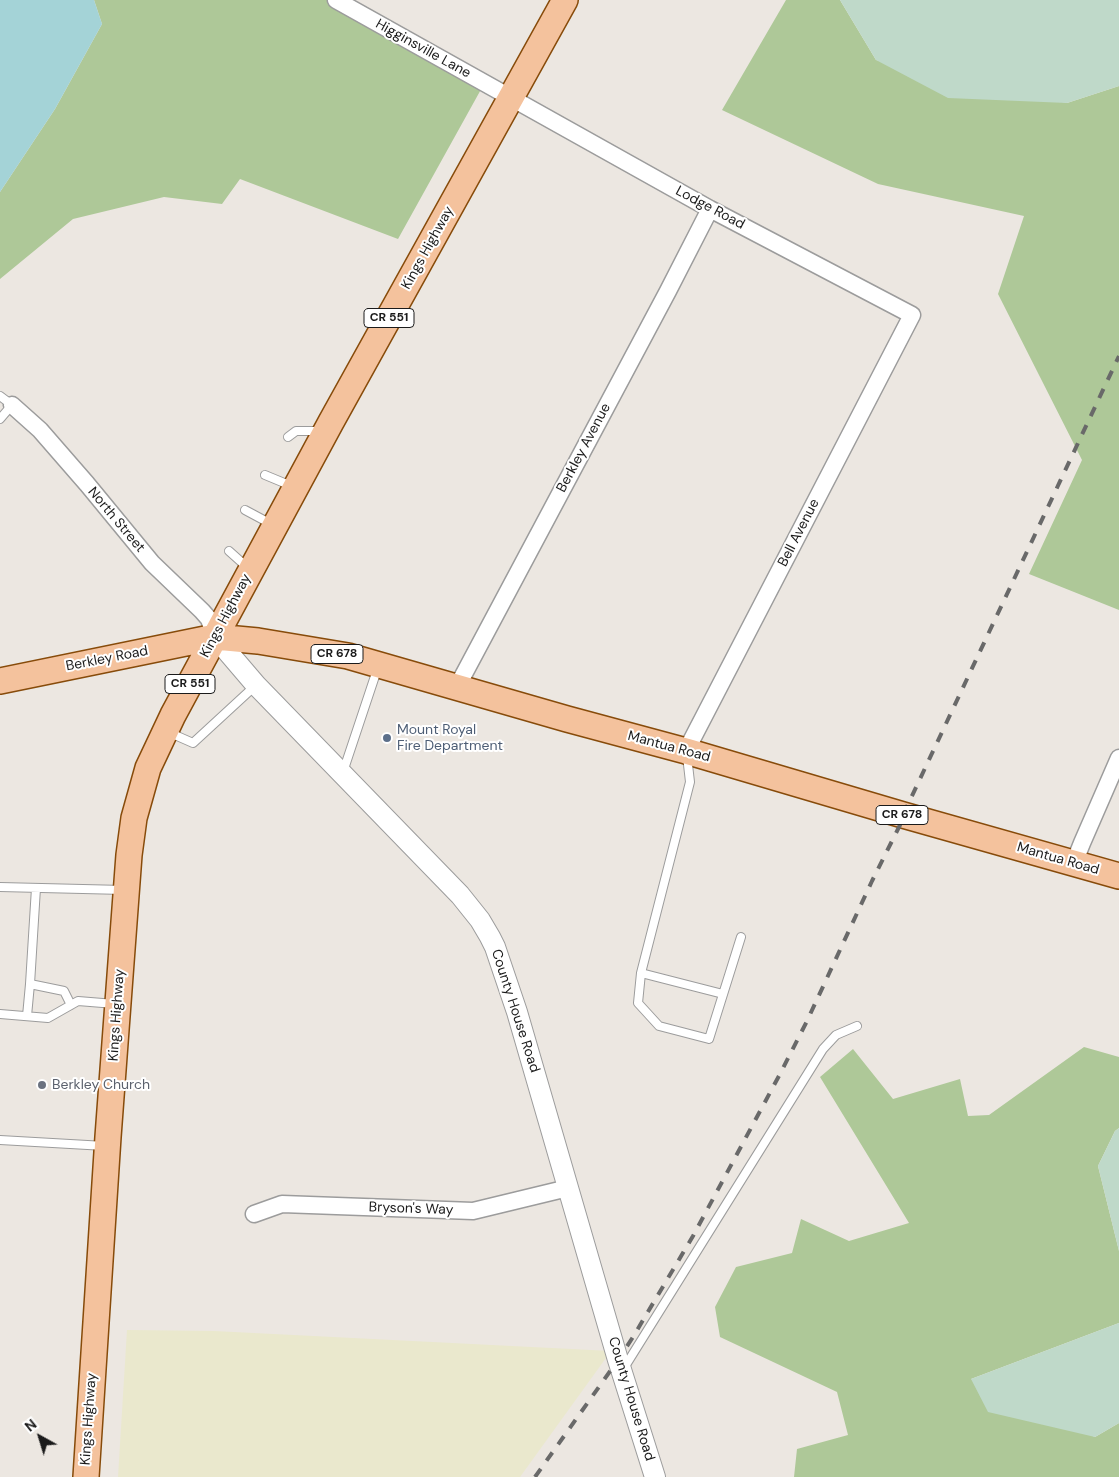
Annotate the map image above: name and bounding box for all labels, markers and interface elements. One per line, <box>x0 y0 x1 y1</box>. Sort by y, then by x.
street label: Higginsville Lane <box>372 16 474 82</box>
street label: Lodge Road <box>673 183 747 233</box>
street label: Kings Highway <box>398 203 458 293</box>
road number: CR 551 <box>364 308 414 328</box>
street label: Berkley Avenue <box>553 401 615 495</box>
street label: North Street <box>84 484 148 556</box>
street label: Bell Avenue <box>775 496 823 570</box>
street label: Kings Highway <box>197 571 255 661</box>
street label: Berkley Road <box>64 643 150 675</box>
road number: CR 678 <box>311 644 363 664</box>
road number: CR 551 <box>165 674 215 694</box>
place label: Mount Royal Fire Department <box>397 722 503 754</box>
street label: Mantua Road <box>626 728 712 766</box>
marker: Mount Royal Fire Department <box>381 732 393 744</box>
road number: CR 678 <box>876 806 928 824</box>
street label: Mantua Road <box>1015 839 1101 879</box>
street label: County House Road <box>487 947 543 1075</box>
street label: Kings Highway <box>105 968 129 1062</box>
place label: Berkley Church <box>52 1077 150 1093</box>
marker: Berkley Church <box>36 1079 48 1091</box>
street label: Bryson's Way <box>368 1199 454 1219</box>
street label: County House Road <box>604 1335 658 1463</box>
street label: Kings Highway <box>77 1372 101 1466</box>
north arrow <box>15 1412 65 1462</box>
text: N <box>21 1415 40 1436</box>

